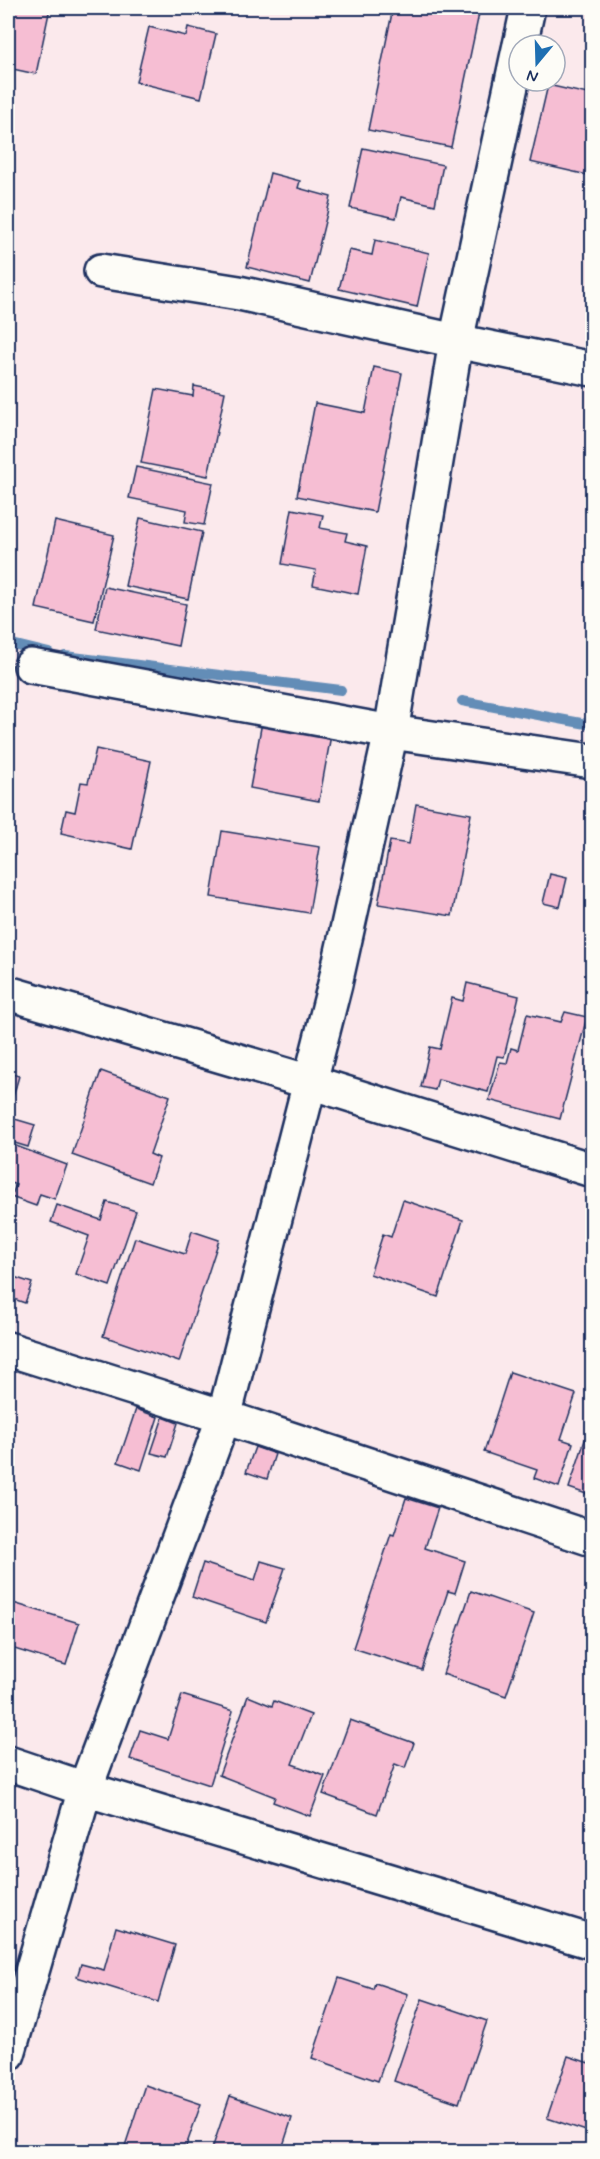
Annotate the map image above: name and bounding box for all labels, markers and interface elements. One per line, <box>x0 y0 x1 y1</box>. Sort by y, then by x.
north arrow <box>507 33 567 93</box>
text: N <box>524 64 541 87</box>

